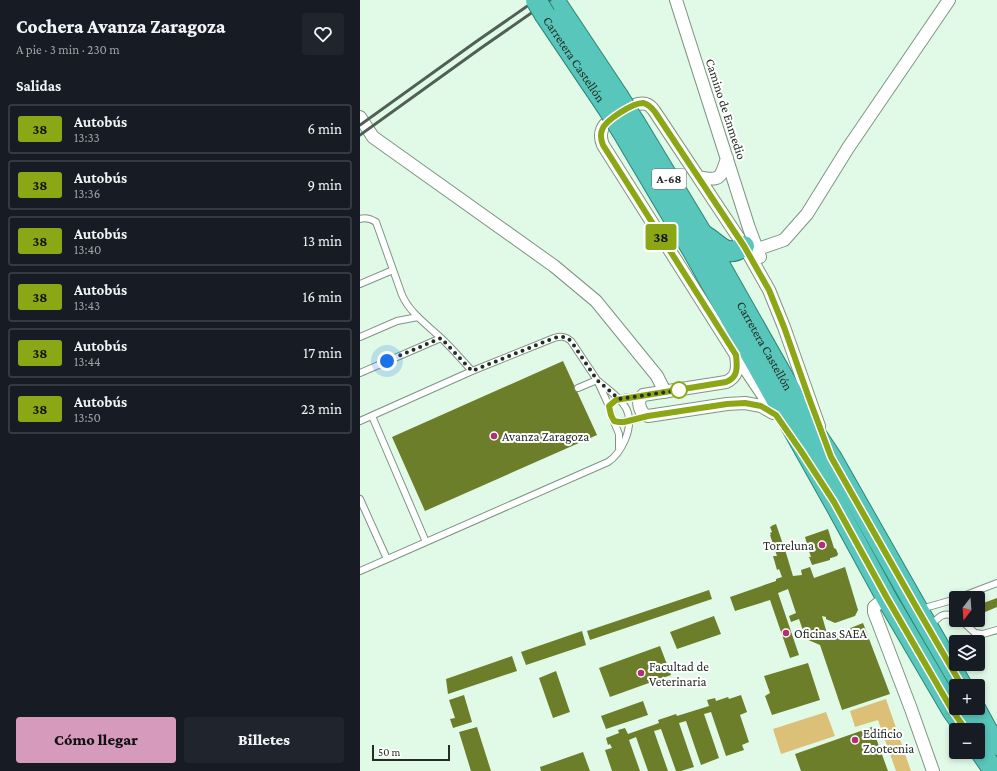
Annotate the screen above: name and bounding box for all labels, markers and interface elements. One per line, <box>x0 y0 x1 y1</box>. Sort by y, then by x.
button: heart <box>302 13 344 55</box>
street label: Carretera Castellón <box>540 13 609 105</box>
text: Cochera Avanza Zaragoza <box>16 16 225 37</box>
text: A pie · 3 min · 230 m <box>16 42 120 57</box>
street label: Camino de Enmedio <box>703 57 749 161</box>
text: Salidas <box>16 78 61 94</box>
text: Autobús <box>74 114 127 130</box>
text: 38 <box>33 121 47 137</box>
text: 6 min <box>308 121 342 137</box>
text: 13:33 <box>74 130 100 145</box>
road number: A-68 <box>652 169 686 189</box>
text: Autobús <box>74 170 127 186</box>
text: 38 <box>33 177 47 193</box>
text: 9 min <box>308 177 342 193</box>
text: 13:36 <box>74 186 100 201</box>
line badge: 38 <box>643 224 679 250</box>
text: Autobús <box>74 226 127 242</box>
text: 38 <box>654 229 668 245</box>
text: 38 <box>33 233 47 249</box>
text: 13 min <box>303 233 342 249</box>
text: 13:40 <box>74 242 101 257</box>
text: Autobús <box>74 282 127 298</box>
text: 38 <box>33 289 47 305</box>
text: 16 min <box>303 289 342 305</box>
text: 13:43 <box>74 298 100 313</box>
street label: Carretera Castellón <box>734 298 796 393</box>
text: Autobús <box>74 338 127 354</box>
text: 38 <box>33 345 47 361</box>
text: 17 min <box>303 345 342 361</box>
your location <box>377 351 397 371</box>
text: 13:44 <box>74 354 101 369</box>
unlabelled marker <box>670 381 688 399</box>
text: Autobús <box>74 394 127 410</box>
text: 38 <box>33 401 47 417</box>
text: 23 min <box>301 401 342 417</box>
text: 13:50 <box>74 410 101 425</box>
place label: Avanza Zaragoza <box>502 429 589 444</box>
marker: Avanza Zaragoza <box>489 431 499 441</box>
place label: Torreluna <box>763 538 814 553</box>
marker: Torreluna <box>817 540 827 550</box>
north arrow <box>949 591 985 627</box>
map controls <box>949 591 985 759</box>
place label: Oficinas SAEA <box>794 626 868 641</box>
marker: Oficinas SAEA <box>781 628 791 638</box>
button: layers <box>949 635 985 671</box>
place label: Facultad de Veterinaria <box>649 659 709 689</box>
marker: Facultad de Veterinaria <box>636 668 646 678</box>
button: + <box>949 679 985 715</box>
button: Cómo llegar <box>16 717 176 763</box>
button: Billetes <box>184 717 344 763</box>
button: − <box>949 723 985 759</box>
place label: Edificio Zootecnia <box>863 726 914 756</box>
marker: Edificio Zootecnia <box>850 735 860 745</box>
scale bar <box>372 743 450 762</box>
text: 50 m <box>378 746 400 758</box>

